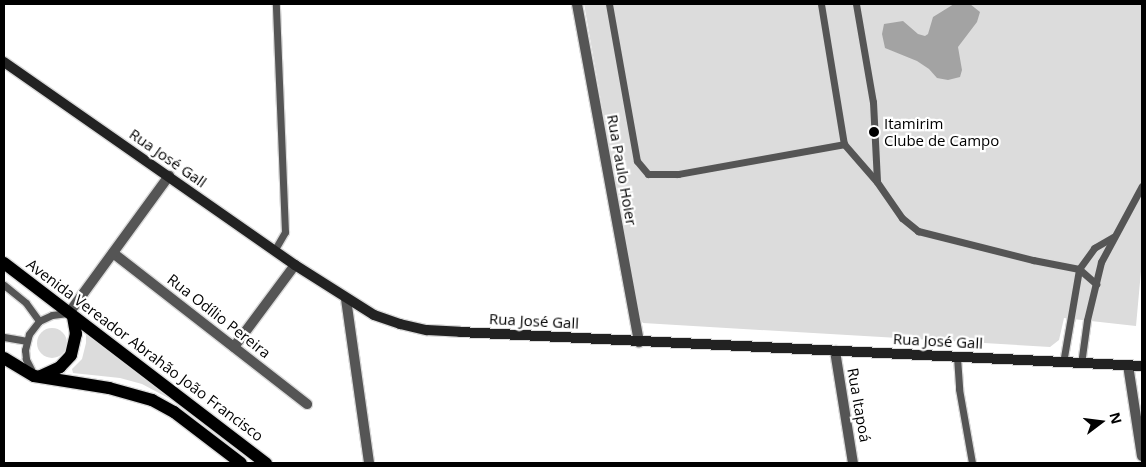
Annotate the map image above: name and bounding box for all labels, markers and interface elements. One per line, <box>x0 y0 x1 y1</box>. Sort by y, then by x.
street label: Rua Paulo Hoier <box>603 113 641 227</box>
place label: Itamirim Clube de Campo <box>884 114 999 149</box>
street label: Rua José Gall <box>126 125 210 191</box>
marker: Itamirim Clube de Campo <box>868 126 880 138</box>
street label: Avenida Vereador Abrahão João Francisco <box>23 255 267 445</box>
street label: Rua Odílio Pereira <box>164 270 274 362</box>
street label: Rua José Gall <box>489 310 579 332</box>
street label: Rua José Gall <box>893 330 983 352</box>
street label: Rua Itapoá <box>844 366 874 444</box>
north arrow <box>1076 397 1126 447</box>
text: N <box>1105 410 1127 426</box>

